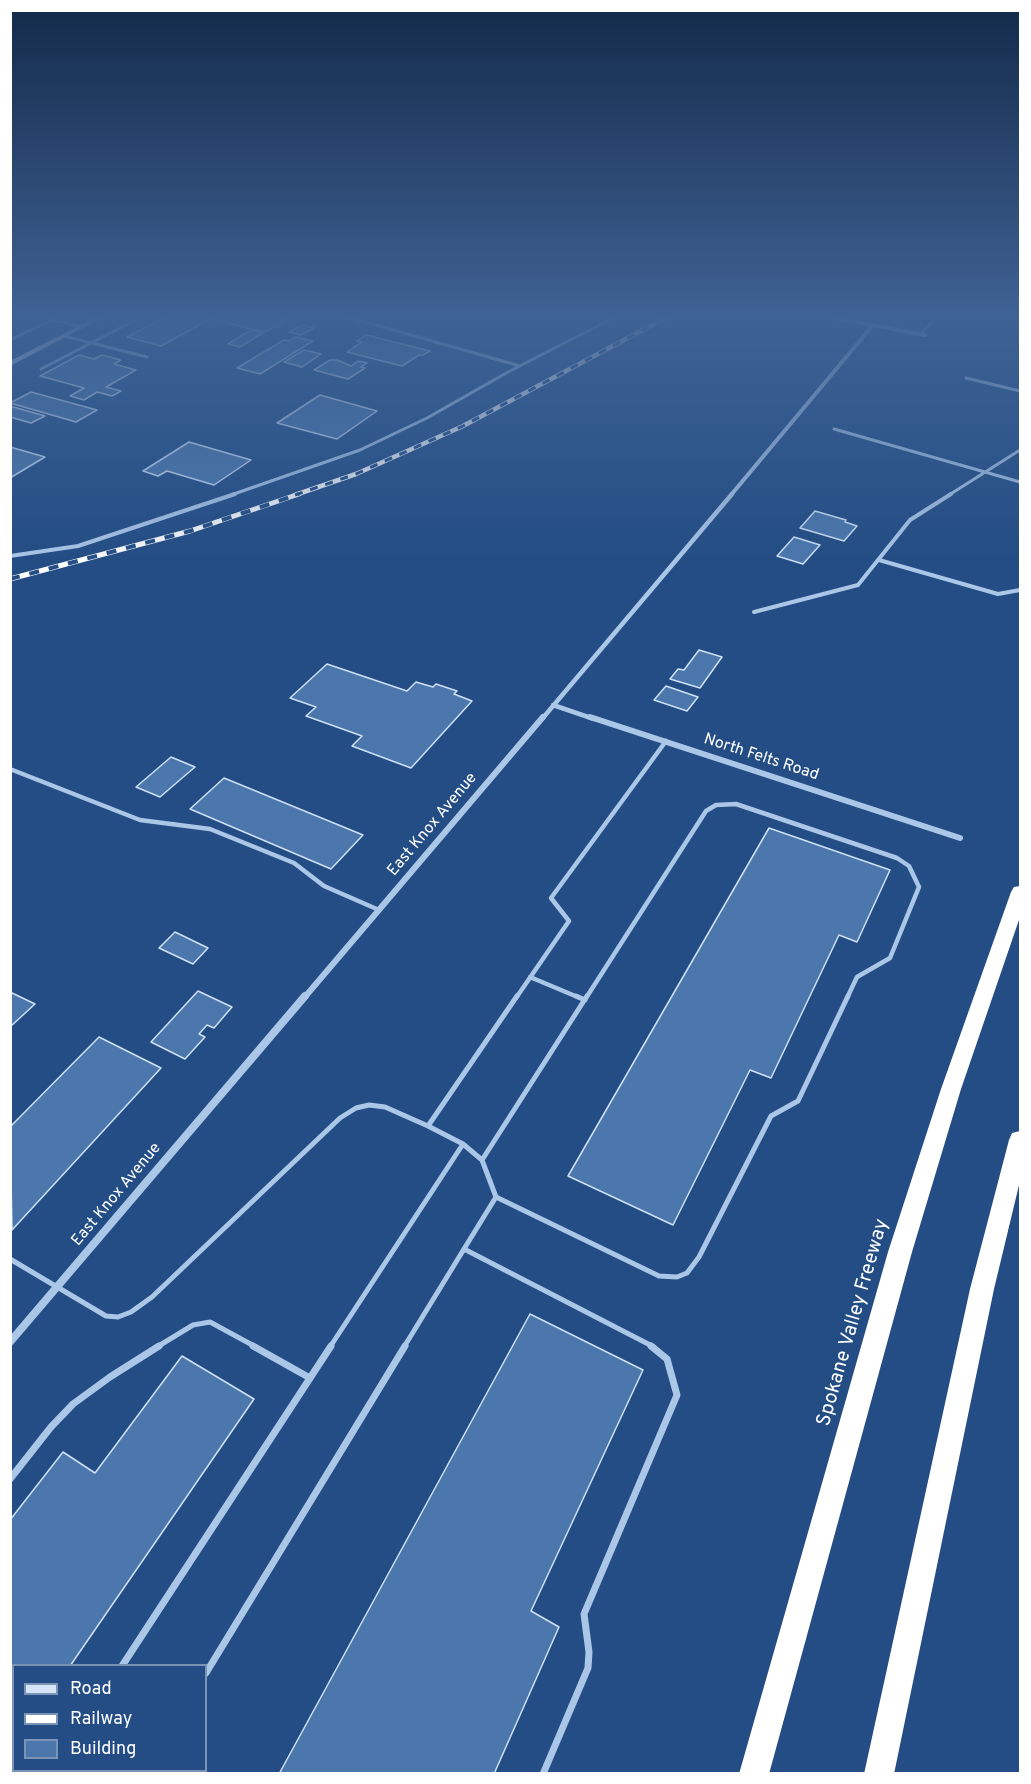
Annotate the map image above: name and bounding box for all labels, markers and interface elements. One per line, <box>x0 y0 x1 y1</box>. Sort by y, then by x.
street label: North Felts Road <box>701 730 821 786</box>
street label: East Knox Avenue <box>384 769 482 881</box>
street label: East Knox Avenue <box>68 1139 166 1251</box>
street label: Spokane Valley Freeway <box>813 1216 895 1430</box>
legend <box>12 1664 207 1772</box>
text: Road <box>70 1678 112 1701</box>
text: Railway <box>70 1708 132 1731</box>
text: Building <box>70 1738 136 1761</box>

